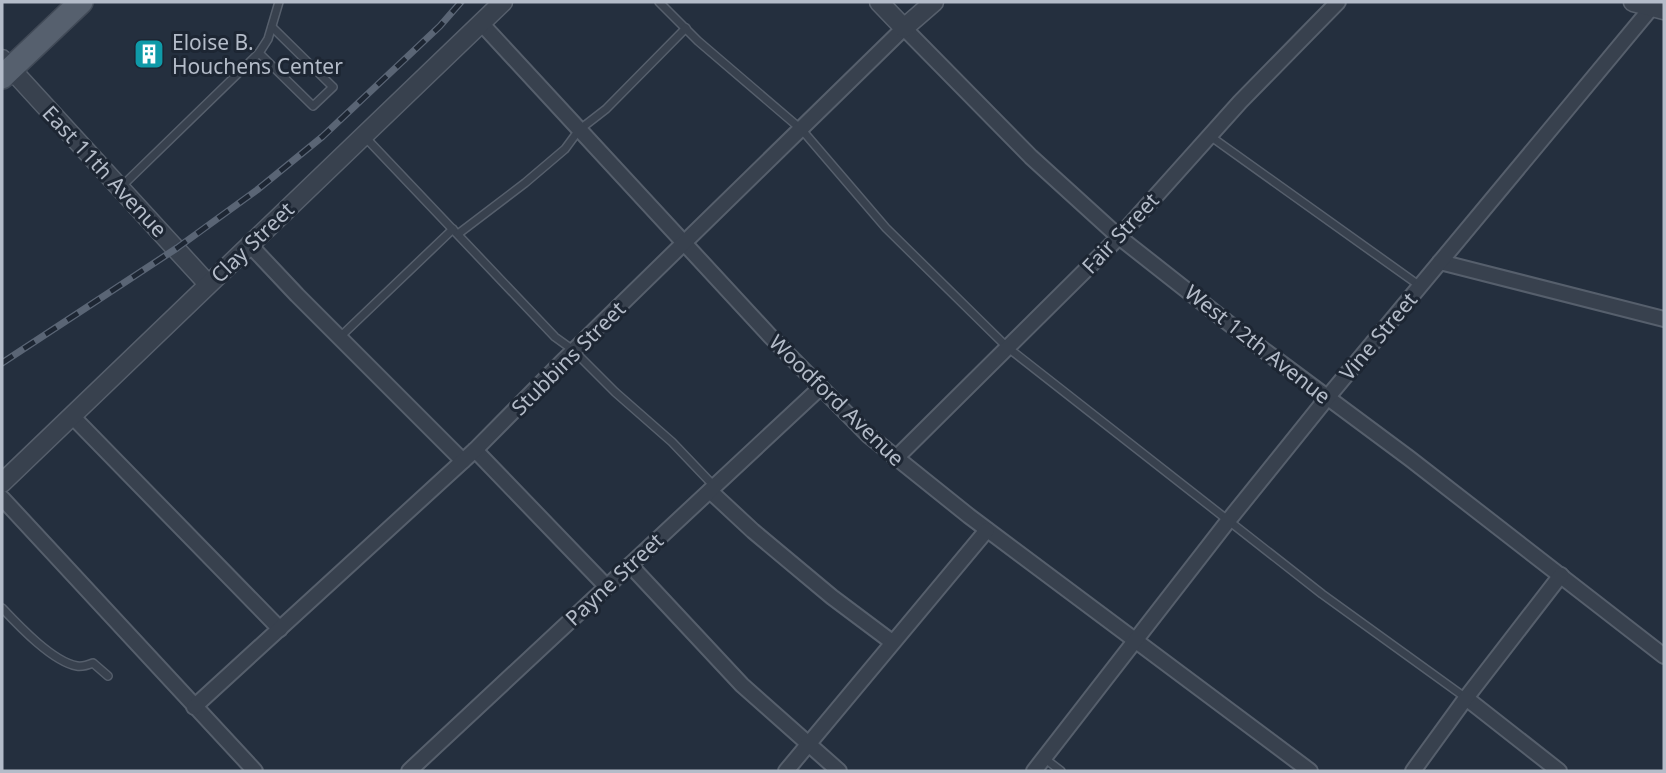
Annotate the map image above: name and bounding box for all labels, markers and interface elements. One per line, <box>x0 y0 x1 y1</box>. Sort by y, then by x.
place label: Eloise B. Houchens Center <box>172 28 343 80</box>
building icon: Eloise B. Houchens Center <box>132 37 166 71</box>
street label: East 11th Avenue <box>37 99 173 243</box>
street label: Fair Street <box>1075 186 1165 279</box>
street label: Clay Street <box>204 195 300 289</box>
street label: West 12th Avenue <box>1179 278 1337 410</box>
street label: Vine Street <box>1333 286 1423 386</box>
street label: Stubbins Street <box>505 295 631 421</box>
street label: Woodford Avenue <box>763 328 911 472</box>
street label: Payne Street <box>559 526 669 632</box>

